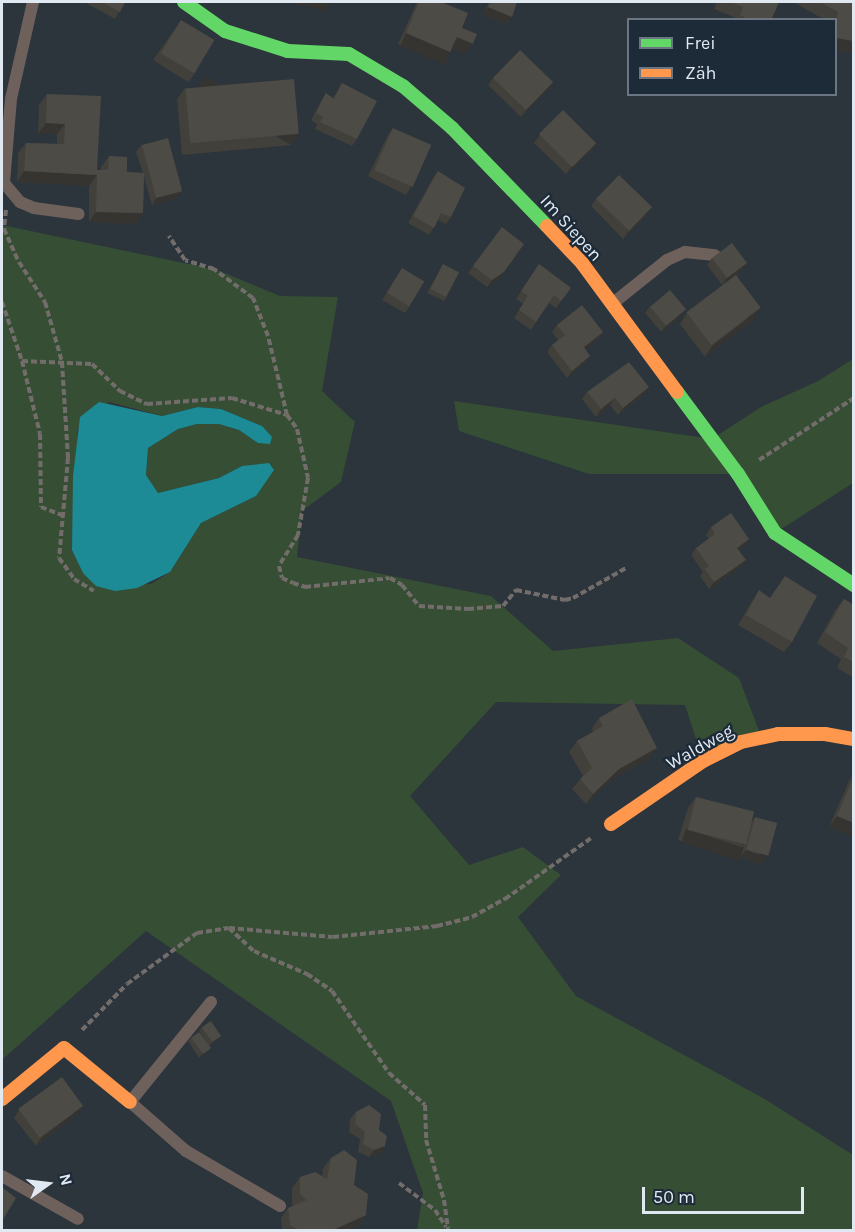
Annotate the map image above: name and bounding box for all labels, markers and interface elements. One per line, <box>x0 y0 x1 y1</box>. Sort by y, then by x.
legend <box>627 18 837 96</box>
text: Frei <box>685 32 716 54</box>
text: Zäh <box>685 62 716 84</box>
street label: Im Siepen <box>535 190 607 266</box>
street label: Waldweg <box>663 720 737 774</box>
north arrow <box>18 1154 78 1214</box>
text: N <box>55 1172 77 1187</box>
scale bar <box>645 1175 807 1213</box>
text: 50 m <box>653 1186 695 1208</box>

